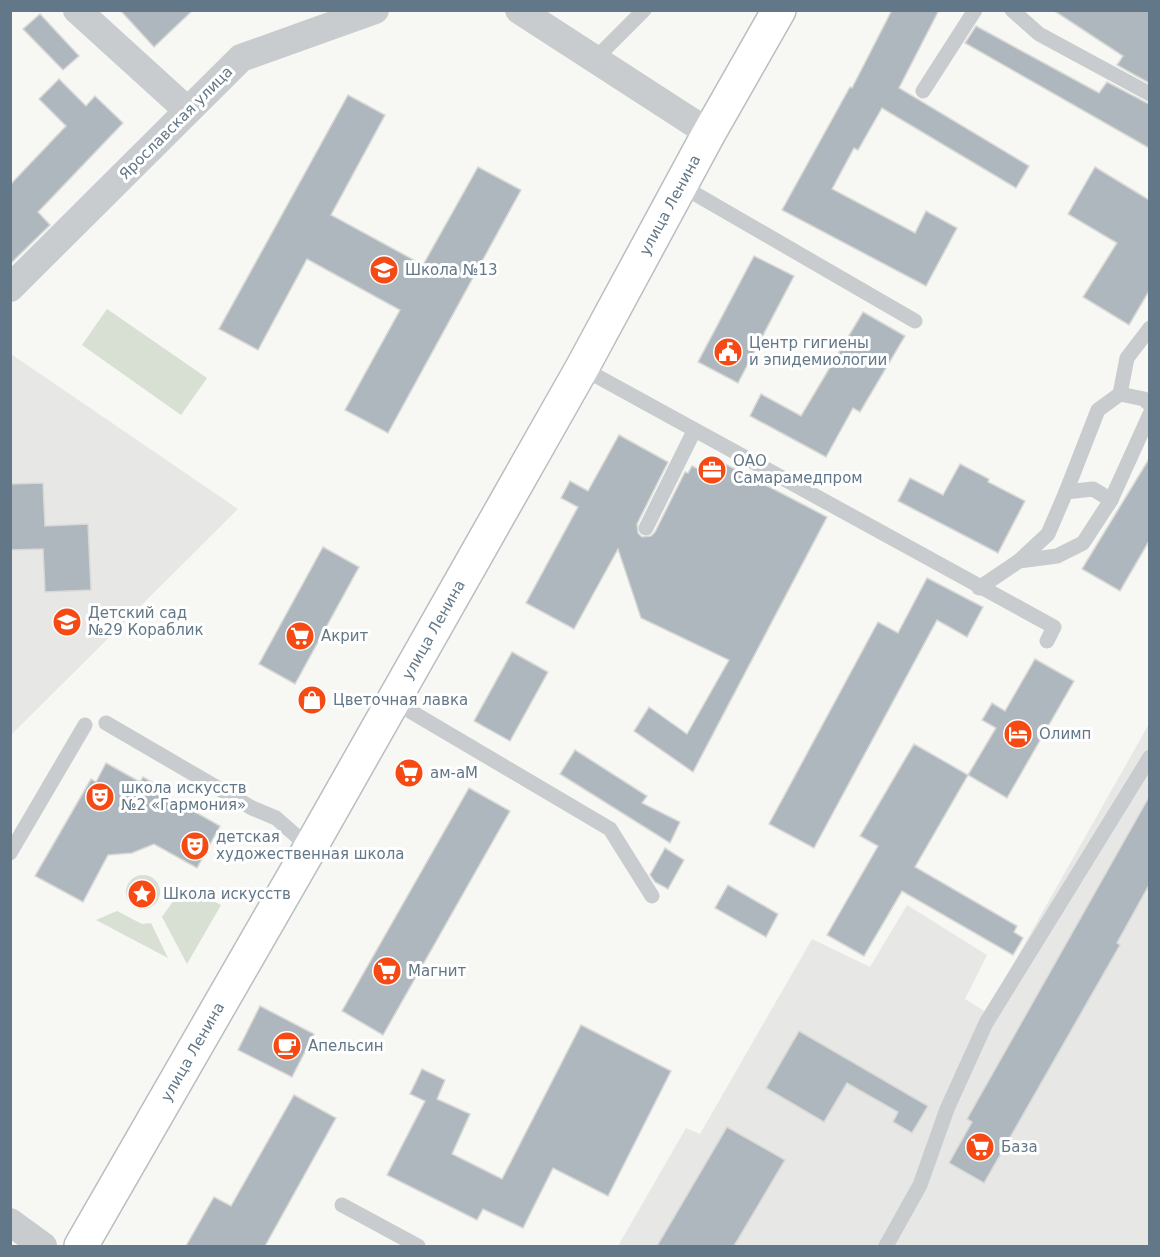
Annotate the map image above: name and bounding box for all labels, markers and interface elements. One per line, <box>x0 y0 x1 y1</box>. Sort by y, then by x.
street label: Ярославская улица <box>116 63 236 183</box>
street label: улица Ленина <box>636 152 704 258</box>
school or university icon: Школа №13 <box>368 254 400 286</box>
place label: Школа №13 <box>405 261 498 279</box>
place label: Центр гигиены и эпидемиологии <box>749 334 887 369</box>
public building icon: Центр гигиены и эпидемиологии <box>712 336 744 368</box>
place label: ОАО Самарамедпром <box>733 452 863 487</box>
office icon: ОАО Самарамедпром <box>696 454 728 486</box>
street label: улица Ленина <box>398 577 469 683</box>
place label: Детский сад №29 Кораблик <box>88 604 204 639</box>
school or university icon: Детский сад №29 Кораблик <box>51 606 83 638</box>
supermarket icon: Акрит <box>284 620 316 652</box>
place label: Акрит <box>321 627 369 645</box>
shop icon: Цветочная лавка <box>296 684 328 716</box>
place label: Цветочная лавка <box>333 691 468 709</box>
hotel icon: Олимп <box>1002 718 1034 750</box>
place label: Олимп <box>1039 725 1091 743</box>
supermarket icon: ам-аМ <box>393 757 425 789</box>
place label: ам-аМ <box>430 764 478 782</box>
place label: школа искусств №2 «Гармония» <box>121 779 247 814</box>
theatre icon: школа искусств №2 «Гармония» <box>84 781 116 813</box>
place label: детская художественная школа <box>216 828 404 863</box>
theatre icon: детская художественная школа <box>179 830 211 862</box>
place icon: Школа искусств <box>126 878 158 910</box>
place label: Школа искусств <box>163 885 291 903</box>
supermarket icon: Магнит <box>371 955 403 987</box>
place label: Магнит <box>408 962 467 980</box>
street label: улица Ленина <box>157 999 228 1105</box>
cafe icon: Апельсин <box>271 1030 303 1062</box>
place label: Апельсин <box>308 1037 384 1055</box>
supermarket icon: База <box>964 1131 996 1163</box>
place label: База <box>1001 1138 1038 1156</box>

